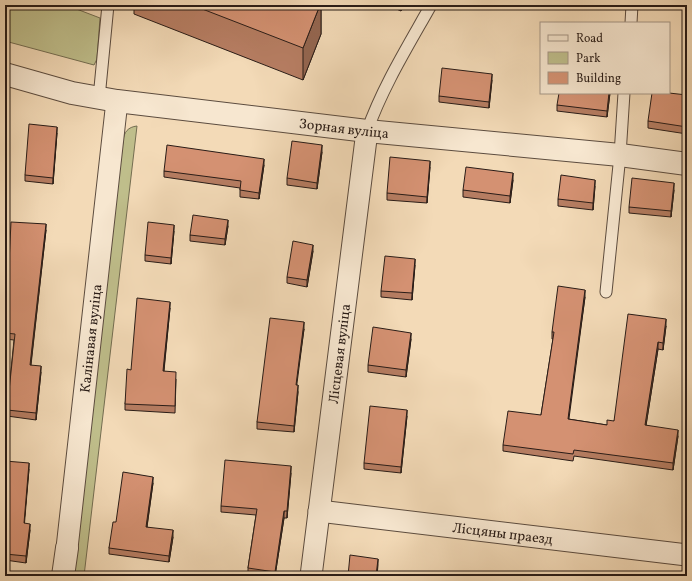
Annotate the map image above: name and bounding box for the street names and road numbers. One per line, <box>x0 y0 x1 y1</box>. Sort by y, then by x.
street label: Зорная вуліца <box>298 115 390 144</box>
street label: Калінавая вуліца <box>76 283 107 394</box>
street label: Лісцевая вуліца <box>325 303 356 405</box>
street label: Лісцяны праезд <box>451 519 554 550</box>

